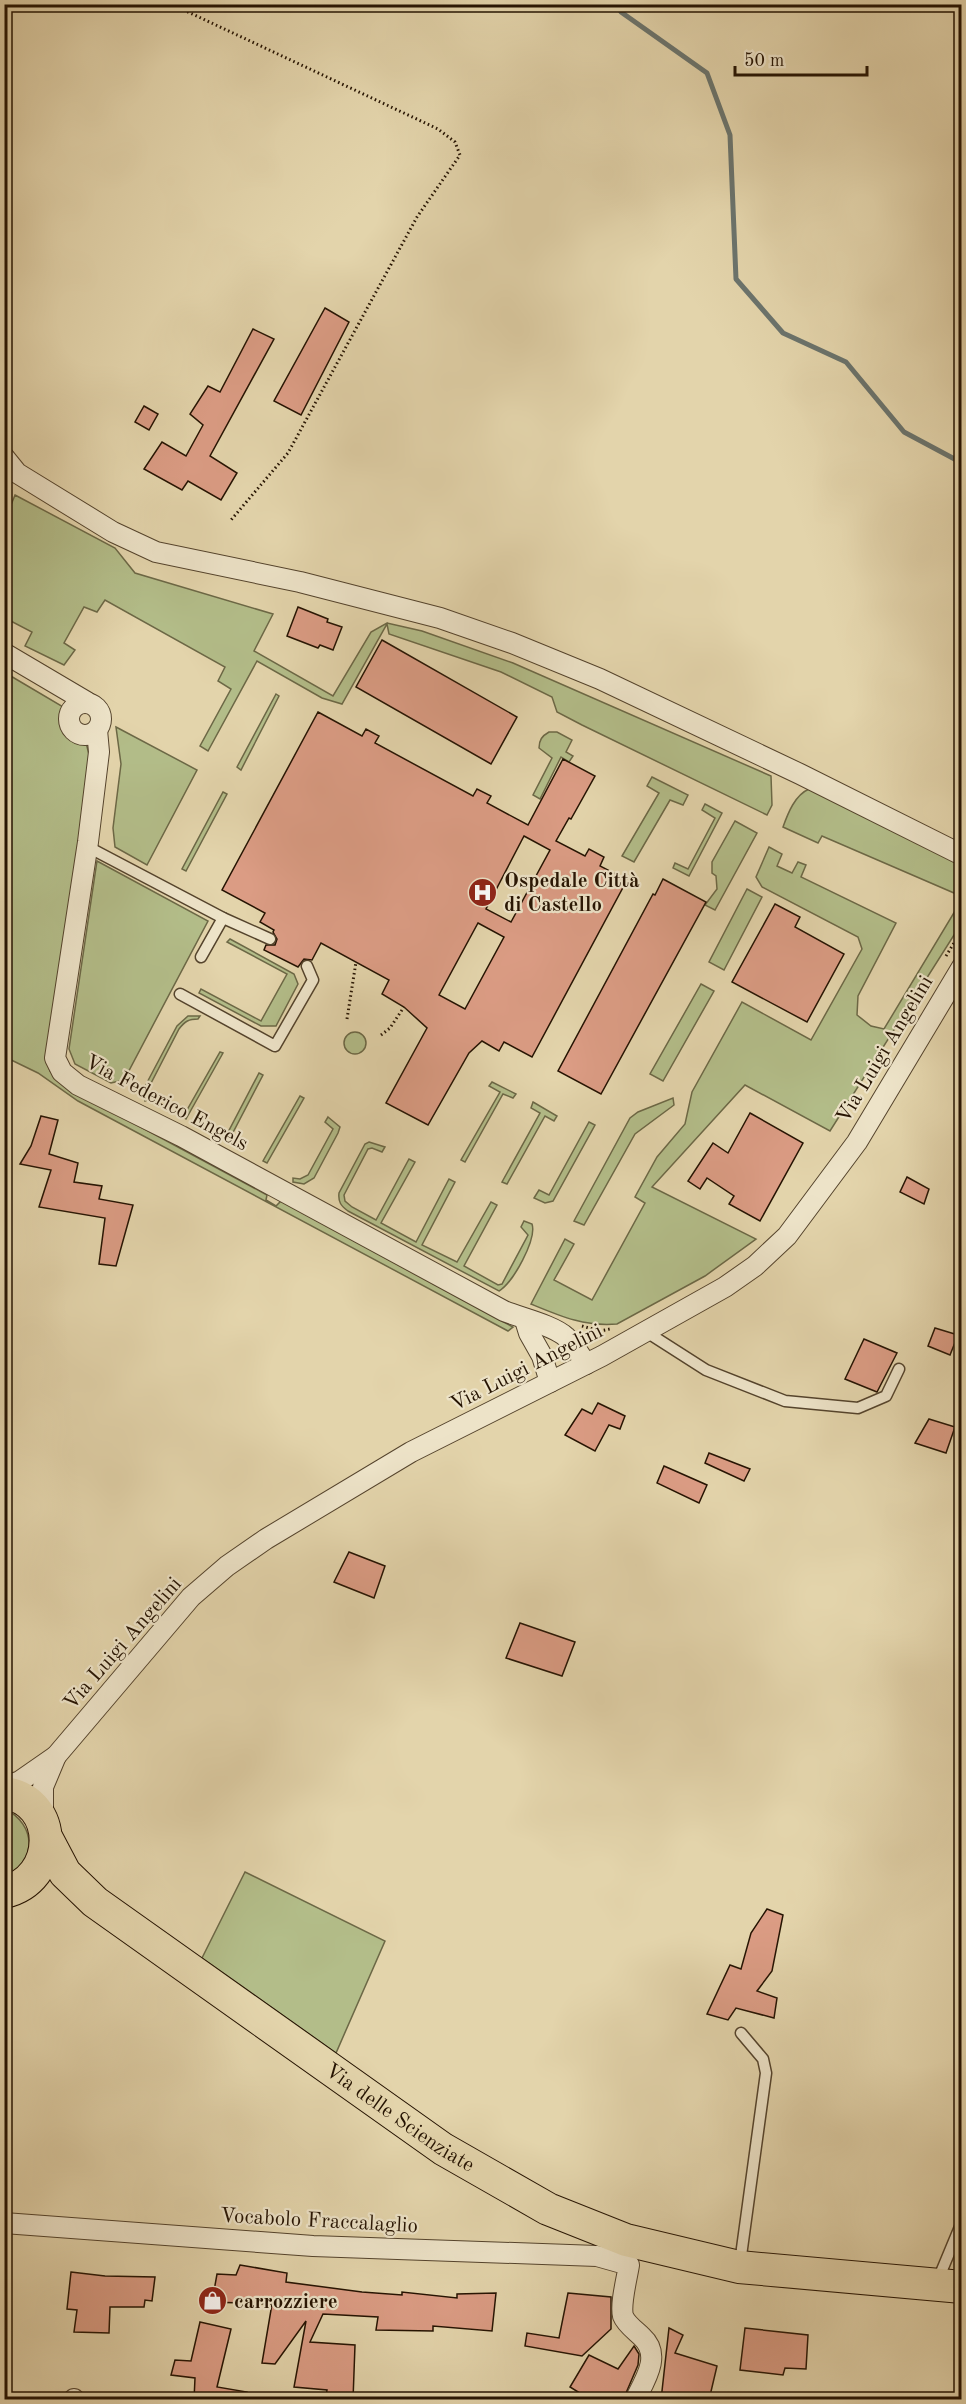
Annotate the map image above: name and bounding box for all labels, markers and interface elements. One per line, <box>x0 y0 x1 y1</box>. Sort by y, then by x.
scale bar <box>735 39 867 77</box>
text: 50 m <box>744 52 784 70</box>
place label: Ospedale Città di Castello <box>504 871 640 916</box>
hospital icon: Ospedale Città di Castello <box>467 876 499 908</box>
street label: Via Luigi Angelini <box>833 972 937 1127</box>
street label: Via Federico Engels <box>81 1051 251 1155</box>
street label: Via Luigi Angelini <box>447 1321 606 1416</box>
street label: Via Luigi Angelini <box>60 1574 186 1714</box>
street label: Via delle Scienziate <box>321 2060 478 2177</box>
street label: Vocabolo Fraccalaglio <box>219 2206 418 2237</box>
shop icon: carrozziere <box>197 2285 229 2317</box>
place label: carrozziere <box>234 2292 338 2313</box>

